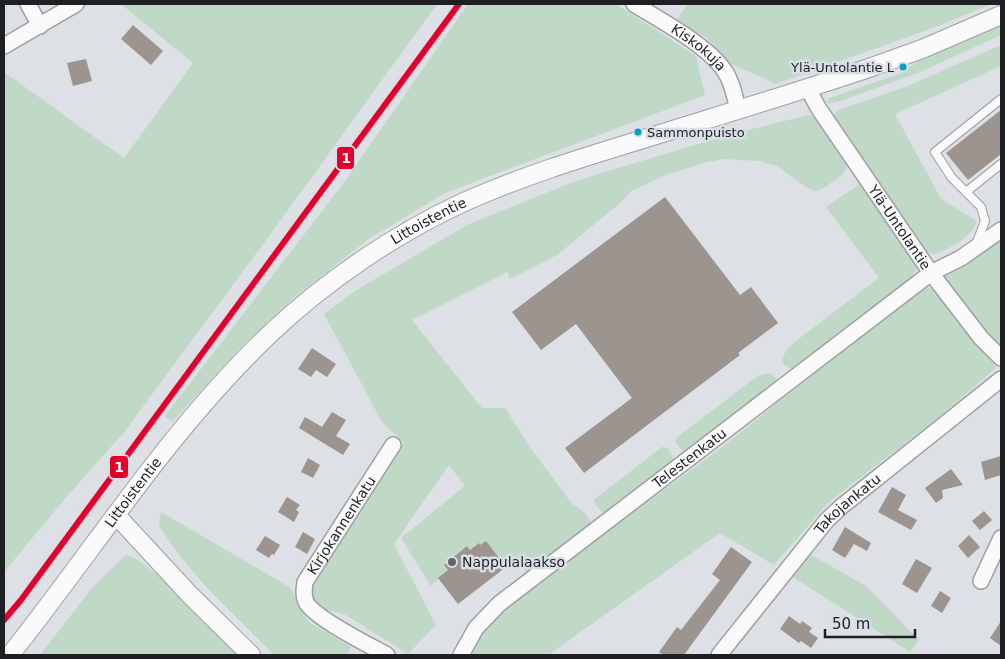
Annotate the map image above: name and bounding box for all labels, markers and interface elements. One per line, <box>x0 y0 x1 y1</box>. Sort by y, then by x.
street label: Kiskokuja <box>668 21 730 74</box>
place label: Ylä-Untolantie L <box>790 60 895 75</box>
marker: Ylä-Untolantie L <box>898 62 908 72</box>
place label: Sammonpuisto <box>647 125 745 140</box>
marker: Sammonpuisto <box>633 127 643 137</box>
line badge: 1 <box>336 146 355 170</box>
text: 1 <box>341 150 351 166</box>
street label: Ylä-Untolantie <box>865 181 934 272</box>
street label: Littoistentie <box>388 194 469 248</box>
street label: Telestenkatu <box>649 425 729 492</box>
street label: Littoistentie <box>101 454 165 530</box>
line badge: 1 <box>109 455 129 479</box>
text: 1 <box>114 459 124 475</box>
street label: Takojankatu <box>810 470 884 538</box>
street label: Kirjokannenkatu <box>304 473 379 578</box>
place label: Nappulalaakso <box>462 554 565 570</box>
marker: Nappulalaakso <box>446 556 458 568</box>
scale bar <box>825 606 915 638</box>
text: 50 m <box>832 615 870 633</box>

